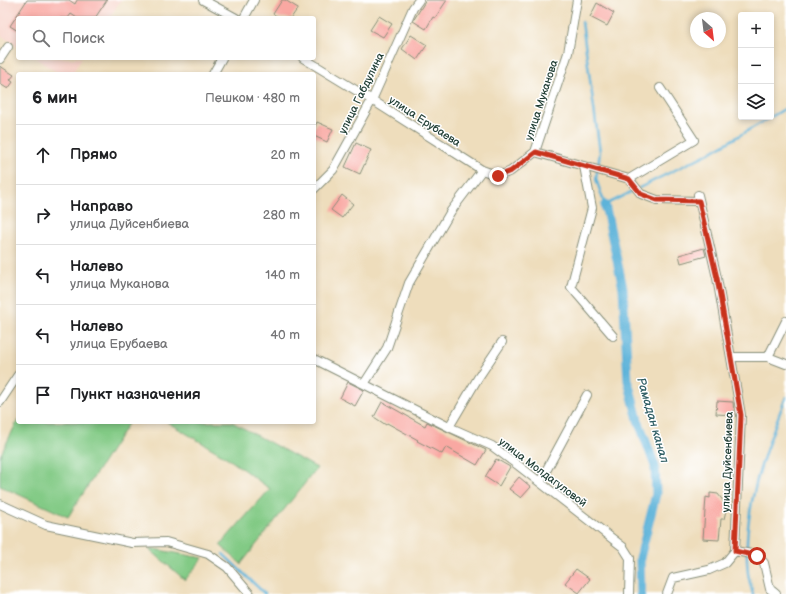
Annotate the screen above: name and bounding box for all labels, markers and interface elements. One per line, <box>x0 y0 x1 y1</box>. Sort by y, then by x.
north arrow <box>690 12 726 48</box>
map controls <box>738 12 774 120</box>
button: + <box>738 12 774 48</box>
search box <box>16 16 316 60</box>
icon: search <box>30 27 52 49</box>
text: Поиск <box>62 29 105 48</box>
button: − <box>738 48 774 84</box>
street label: улица Габдулина <box>336 50 387 136</box>
street label: улица Муканова <box>522 58 561 142</box>
button: layers <box>738 84 774 120</box>
text: 6 мин <box>32 88 78 108</box>
text: Пешком · 480 m <box>205 90 300 106</box>
street label: улица Ерубаева <box>386 93 463 150</box>
icon: ahead <box>32 144 54 166</box>
text: Прямо <box>70 145 117 164</box>
text: 20 m <box>270 147 300 163</box>
route end <box>489 167 507 185</box>
text: Направо <box>70 197 133 216</box>
icon: right <box>32 204 54 226</box>
text: 280 m <box>263 207 300 223</box>
text: улица Дуйсенбиева <box>70 216 189 232</box>
text: Налево <box>70 257 123 276</box>
icon: left <box>32 264 54 286</box>
text: 140 m <box>265 267 300 283</box>
text: улица Муканова <box>70 276 169 292</box>
text: Налево <box>70 317 123 336</box>
icon: left <box>32 324 54 346</box>
text: 40 m <box>270 327 300 343</box>
text: улица Ерубаева <box>70 336 168 352</box>
water label: Рамадан канал <box>633 376 672 465</box>
icon: arrive <box>32 384 54 406</box>
text: Пункт назначения <box>70 385 201 404</box>
street label: улица Дуйсенбиева <box>719 411 736 513</box>
street label: улица Молдагуловой <box>496 435 589 510</box>
route start <box>748 547 766 565</box>

